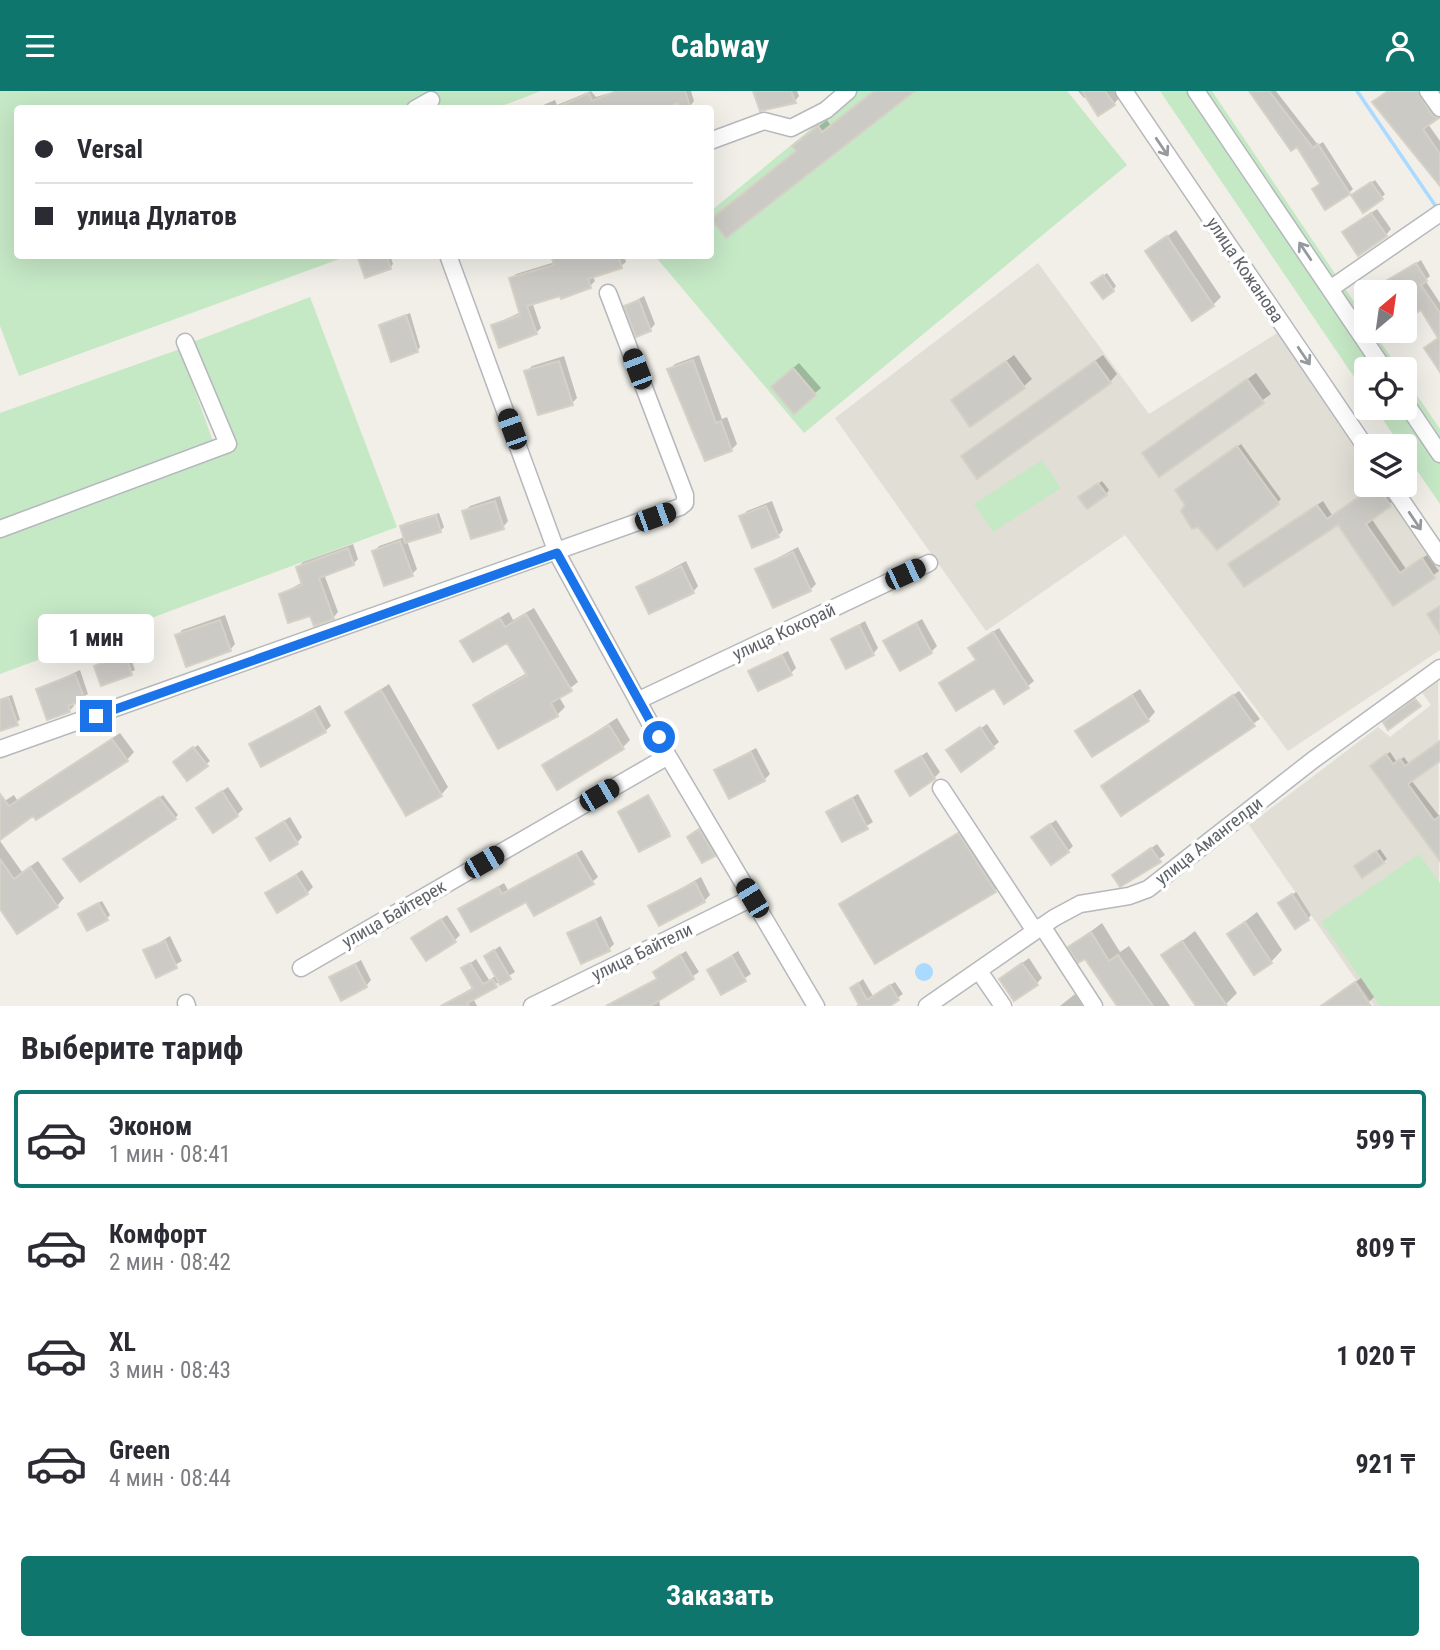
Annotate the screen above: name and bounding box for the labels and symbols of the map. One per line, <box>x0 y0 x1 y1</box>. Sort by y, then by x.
one-way arrow <box>1155 137 1169 157</box>
street label: улица Кожанова <box>1202 213 1288 327</box>
one-way arrow <box>1298 242 1312 261</box>
north arrow <box>1354 280 1418 343</box>
car <box>620 346 655 392</box>
one-way arrow <box>1297 346 1311 365</box>
car <box>495 406 530 452</box>
car <box>632 500 679 534</box>
one-way arrow <box>1408 511 1423 530</box>
car <box>882 556 929 592</box>
street label: улица Кокорай <box>729 599 838 664</box>
callout: 1 мин <box>38 615 154 663</box>
route end <box>80 700 112 732</box>
route start <box>643 721 675 753</box>
car <box>576 775 623 815</box>
street label: улица Амангелди <box>1151 792 1267 889</box>
car <box>461 842 508 882</box>
street label: улица Байтерек <box>338 875 450 952</box>
car <box>733 875 772 921</box>
street label: улица Байтели <box>588 918 695 985</box>

